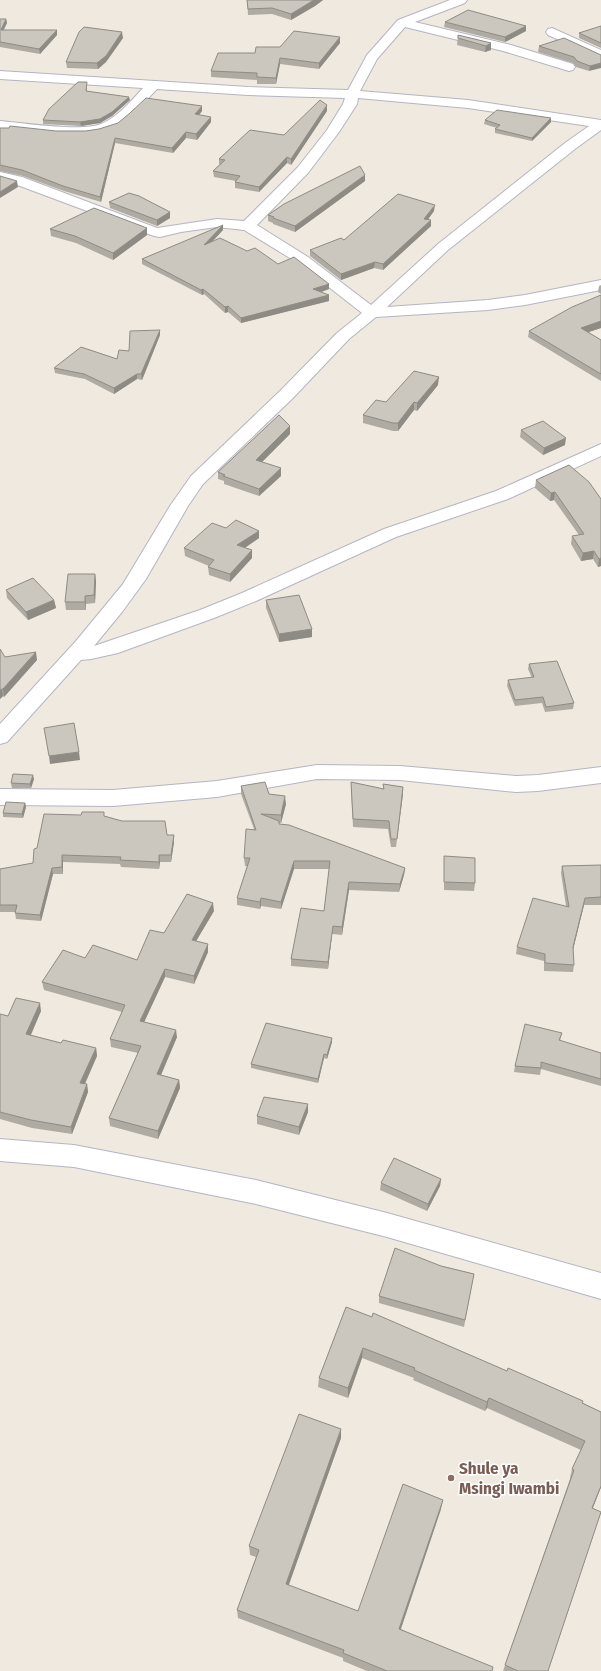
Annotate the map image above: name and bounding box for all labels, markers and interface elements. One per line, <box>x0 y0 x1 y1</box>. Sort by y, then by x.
place label: Shule ya Msingi Iwambi <box>459 1458 559 1499</box>
marker: Shule ya Msingi Iwambi <box>446 1473 456 1483</box>

